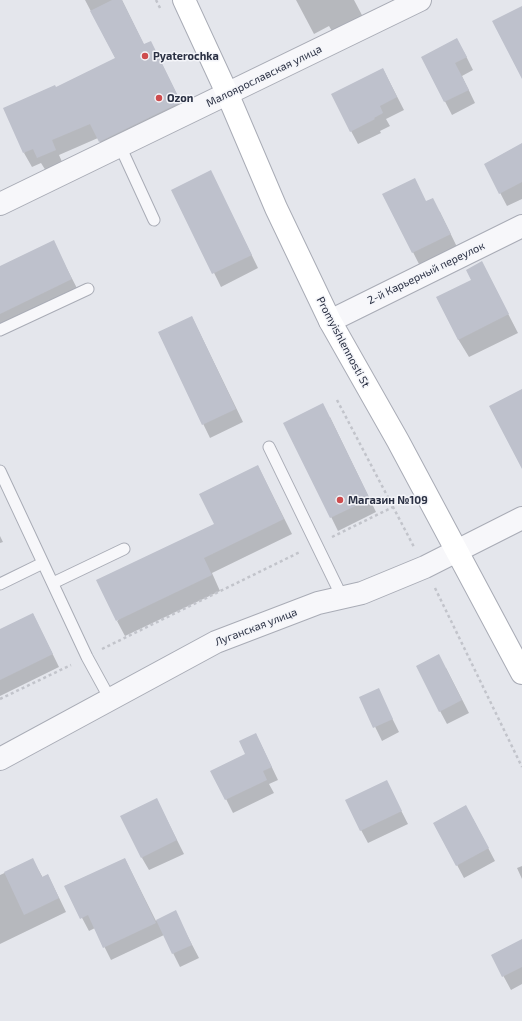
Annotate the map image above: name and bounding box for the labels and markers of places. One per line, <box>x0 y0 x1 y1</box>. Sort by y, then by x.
place label: Pyaterochka <box>153 49 219 63</box>
marker: Pyaterochka <box>140 51 150 61</box>
place label: Ozon <box>167 91 193 105</box>
marker: Ozon <box>154 93 164 103</box>
place label: Магазин №109 <box>348 493 428 507</box>
marker: Магазин №109 <box>335 495 345 505</box>

